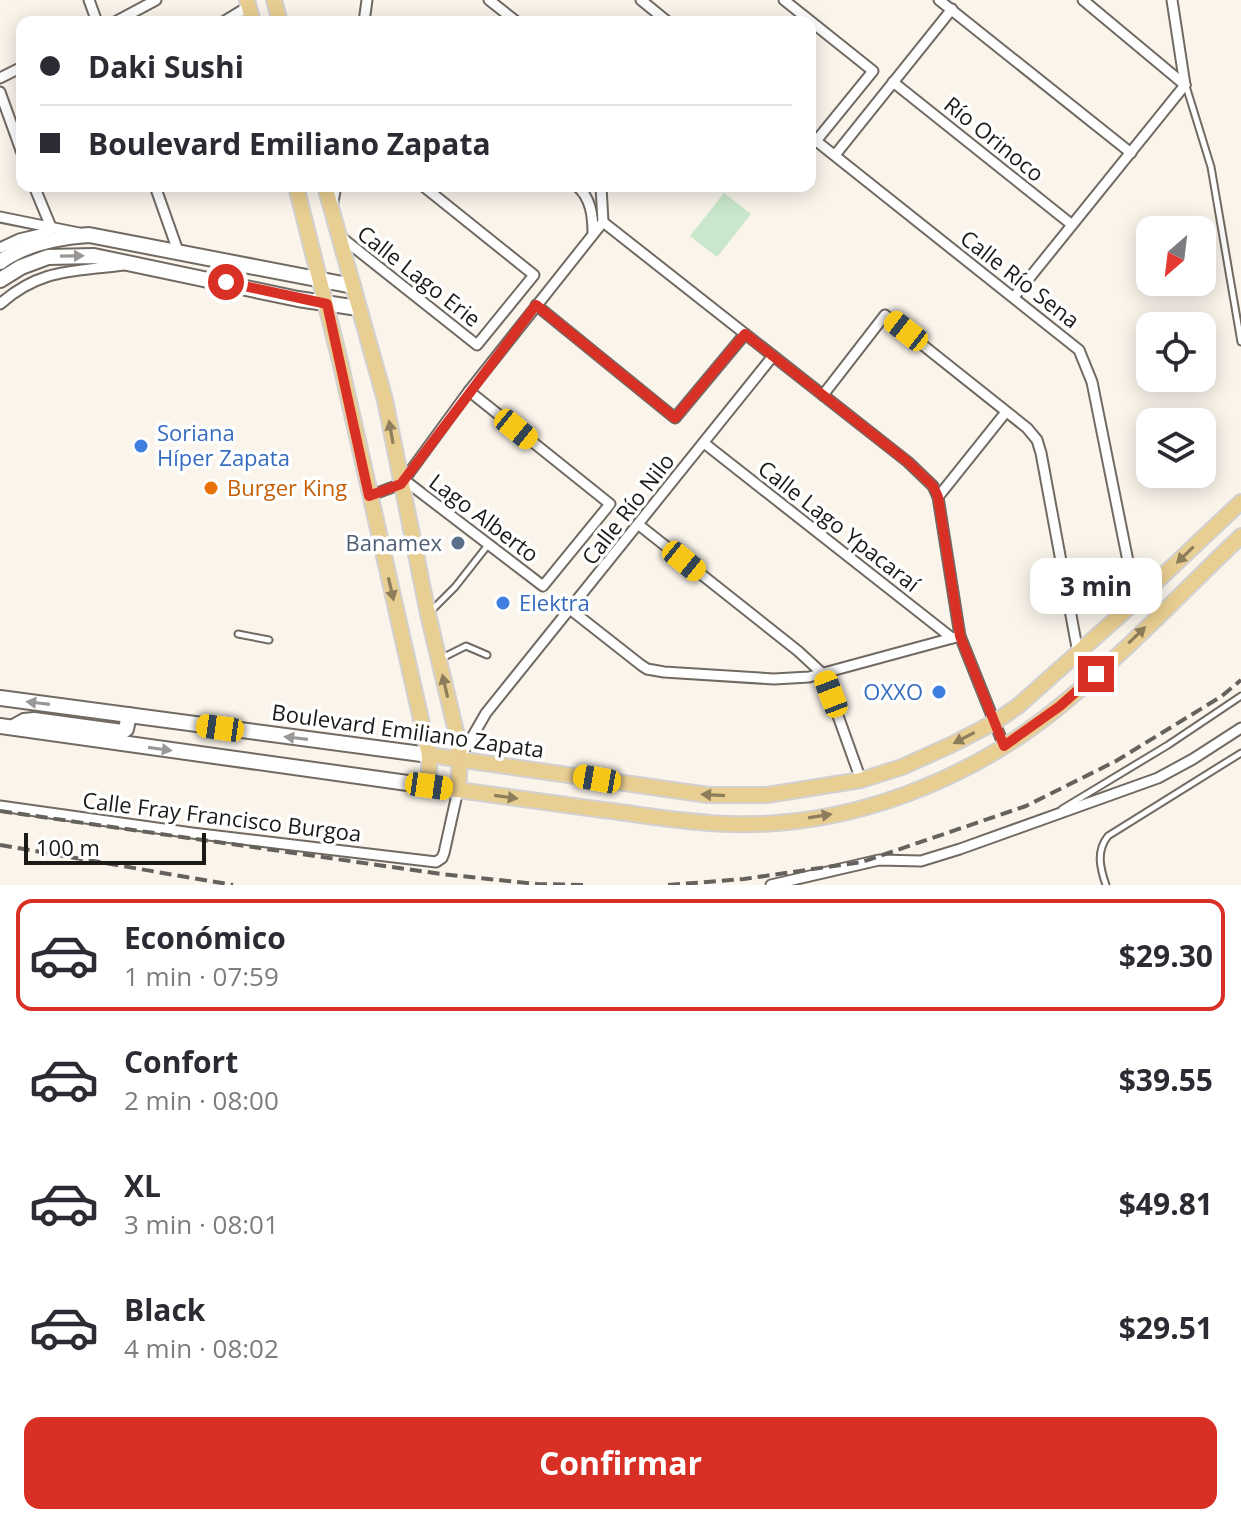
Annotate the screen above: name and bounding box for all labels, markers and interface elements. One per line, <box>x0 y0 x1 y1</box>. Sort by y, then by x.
text: Daki Sushi <box>88 46 244 87</box>
street label: Río Orinoco <box>938 89 1051 188</box>
text: Boulevard Emiliano Zapata <box>88 123 491 164</box>
north arrow <box>1136 216 1216 296</box>
map controls <box>1136 216 1216 488</box>
street label: Calle Lago Erie <box>352 218 488 333</box>
street label: Calle Río Sena <box>955 222 1086 334</box>
one-way arrow <box>60 249 85 262</box>
route start <box>208 264 244 300</box>
car <box>880 307 932 355</box>
button: locate <box>1136 312 1216 392</box>
car <box>490 405 542 453</box>
button: layers <box>1136 408 1216 488</box>
place label: Soriana Híper Zapata <box>157 417 290 472</box>
one-way arrow <box>385 419 397 444</box>
marker: Soriana Híper Zapata <box>132 437 150 455</box>
street label: Calle Río Nilo <box>574 446 680 571</box>
street label: Calle Lago Ypacaraí <box>753 453 927 598</box>
street label: Lago Alberto <box>424 466 546 568</box>
place label: Burger King <box>227 472 347 502</box>
marker: Burger King <box>202 479 220 497</box>
place label: Banamex <box>346 527 442 557</box>
marker: Banamex <box>449 534 467 552</box>
car <box>658 537 710 585</box>
one-way arrow <box>1175 546 1194 564</box>
callout: 3 min <box>1030 558 1162 614</box>
text: 3 min <box>1060 568 1132 604</box>
one-way arrow <box>385 577 397 602</box>
place label: Elektra <box>519 587 590 617</box>
marker: Elektra <box>494 594 512 612</box>
one-way arrow <box>1127 626 1146 645</box>
route end <box>1078 656 1114 692</box>
car <box>811 667 851 721</box>
one-way arrow <box>439 673 451 698</box>
place label: OXXO <box>863 676 923 706</box>
marker: OXXO <box>930 683 948 701</box>
one-way arrow <box>25 696 50 709</box>
street label: Boulevard Emiliano Zapata <box>270 696 546 764</box>
car <box>195 713 245 743</box>
one-way arrow <box>283 731 308 744</box>
one-way arrow <box>952 732 975 745</box>
one-way arrow <box>148 743 173 756</box>
car <box>571 763 623 795</box>
car <box>404 771 454 801</box>
street label: Calle Fray Francisco Burgoa <box>81 784 363 848</box>
one-way arrow <box>700 788 725 801</box>
one-way arrow <box>494 790 519 803</box>
one-way arrow <box>808 809 833 822</box>
scale bar <box>24 829 206 865</box>
text: 100 m <box>36 832 100 862</box>
text: Económico <box>124 917 286 958</box>
icon: car <box>28 919 100 991</box>
text: $29.30 <box>1119 935 1213 976</box>
text: 1 min · 07:59 <box>124 958 279 994</box>
text: Confort <box>124 1041 238 1082</box>
icon: car <box>28 1043 100 1115</box>
text: $39.55 <box>1119 1059 1213 1100</box>
text: 2 min · 08:00 <box>124 1082 279 1118</box>
text: XL <box>124 1165 161 1206</box>
icon: car <box>28 1167 100 1239</box>
text: $49.81 <box>1119 1183 1213 1224</box>
text: 3 min · 08:01 <box>124 1206 279 1242</box>
text: Black <box>124 1289 205 1330</box>
icon: car <box>28 1291 100 1363</box>
text: $29.51 <box>1119 1307 1213 1348</box>
text: 4 min · 08:02 <box>124 1330 279 1366</box>
button: Confirmar <box>24 1417 1217 1509</box>

